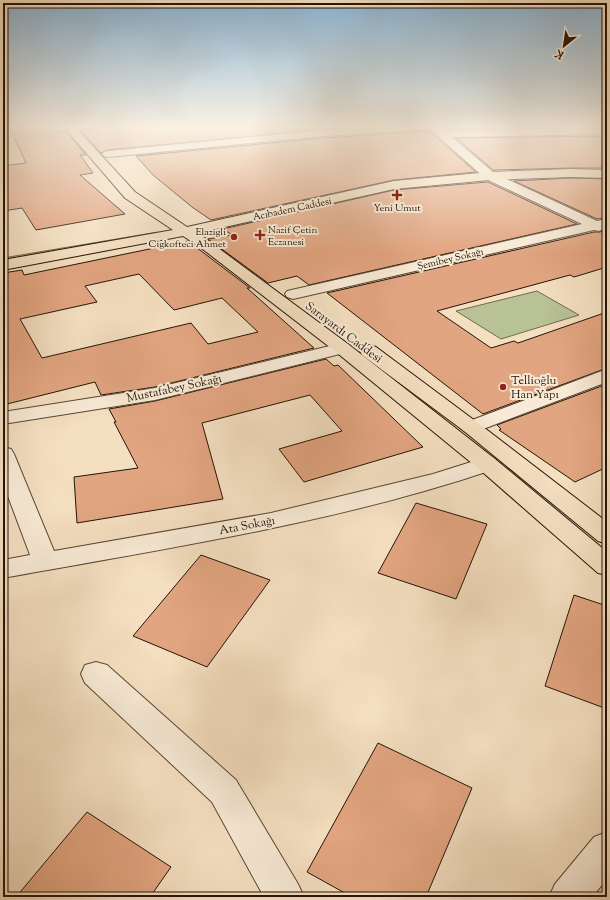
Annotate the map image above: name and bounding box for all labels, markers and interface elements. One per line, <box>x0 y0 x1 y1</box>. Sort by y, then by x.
north arrow <box>544 26 584 66</box>
text: K <box>552 45 568 63</box>
marker: Yeni Umut <box>392 190 402 200</box>
street label: Acıbadem Caddesi <box>251 194 333 225</box>
place label: Yeni Umut <box>373 201 421 216</box>
place label: Nazif Çetin Eczanesi <box>268 223 317 250</box>
place label: Elazigli Cigkofteci Ahmet <box>148 225 227 252</box>
marker: Nazif Çetin Eczanesi <box>255 230 265 240</box>
marker: Elazigli Cigkofteci Ahmet <box>229 232 239 242</box>
street label: Şemibey Sokağı <box>416 244 485 274</box>
street label: Sarayardı Caddesi <box>301 298 386 368</box>
street label: Mustafabey Sokağı <box>125 370 224 408</box>
place label: Tellioğlu Han Yapı <box>511 372 559 404</box>
marker: Tellioğlu Han Yapı <box>498 382 508 392</box>
street label: Ata Sokağı <box>218 512 277 540</box>

